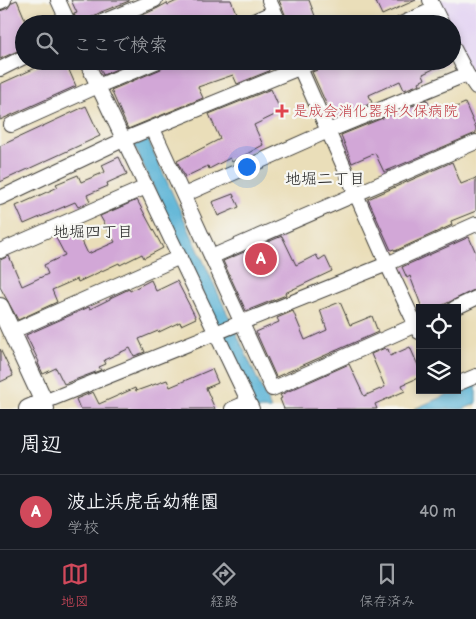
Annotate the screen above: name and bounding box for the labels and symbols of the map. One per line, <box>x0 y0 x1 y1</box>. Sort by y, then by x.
place label: 是成会消化器科久保病院 <box>293 102 458 121</box>
marker: 是成会消化器科久保病院 <box>275 104 289 118</box>
your location <box>234 154 260 180</box>
district label: 地堀二丁目 <box>285 170 365 189</box>
district label: 地堀四丁目 <box>53 223 133 242</box>
pin: A <box>245 240 277 278</box>

